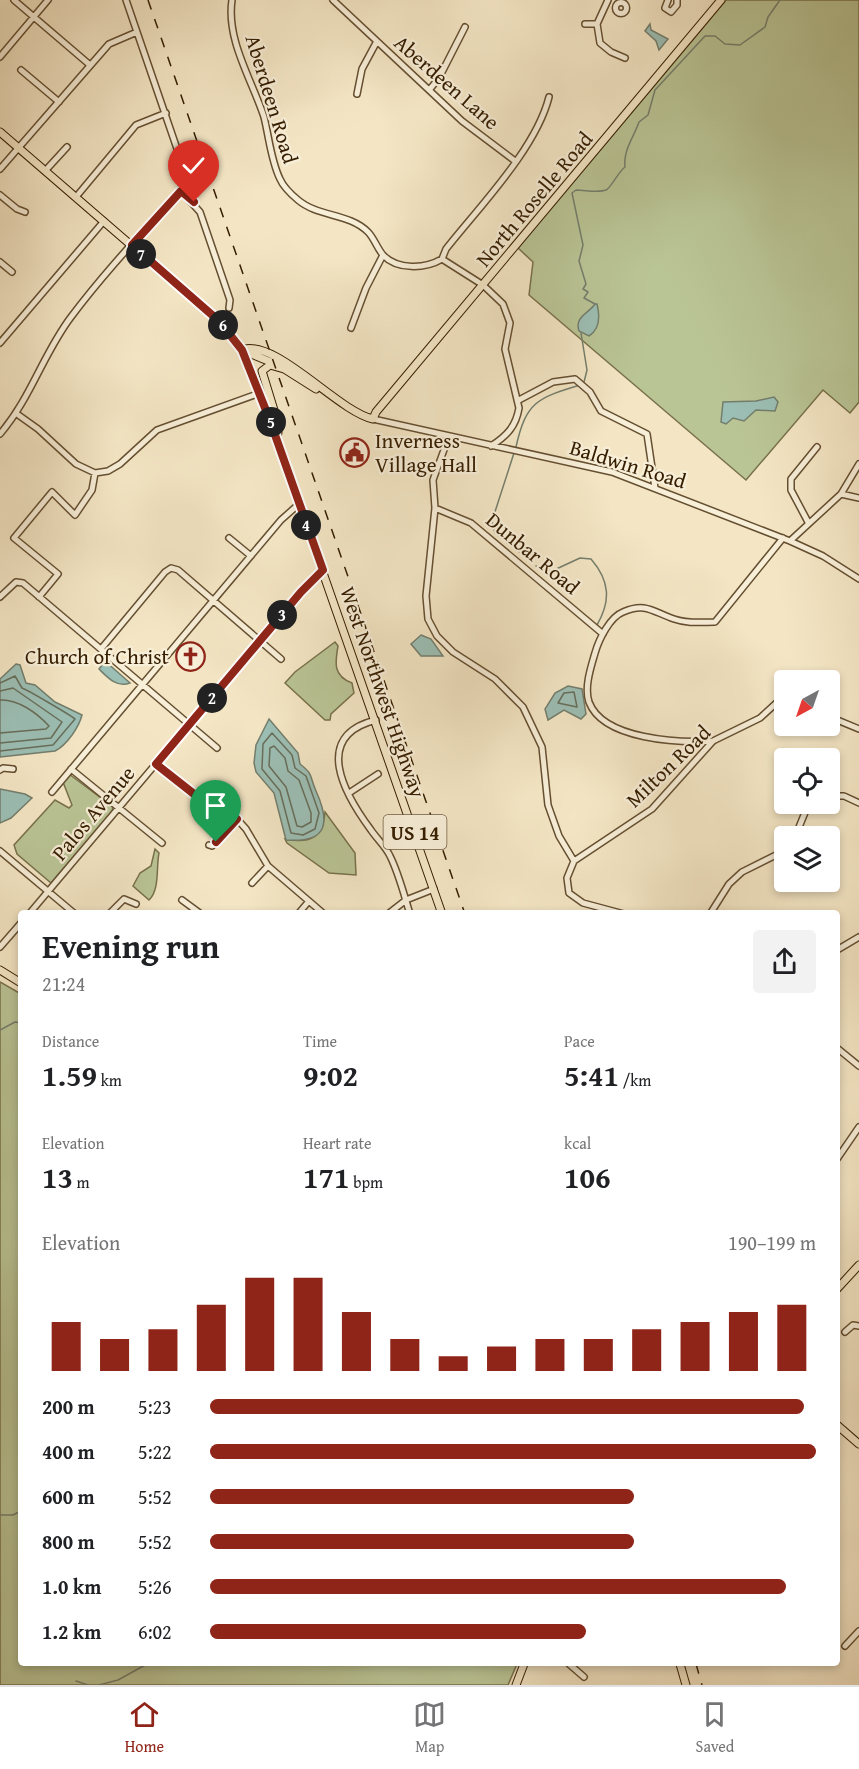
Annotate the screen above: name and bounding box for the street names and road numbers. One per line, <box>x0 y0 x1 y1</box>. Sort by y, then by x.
street label: Aberdeen Lane <box>387 27 507 137</box>
street label: Aberdeen Road <box>238 31 307 168</box>
street label: North Roselle Road <box>468 124 600 273</box>
street label: Baldwin Road <box>566 432 691 497</box>
street label: Dunbar Road <box>479 505 587 602</box>
street label: West Northwest Highway <box>332 582 434 802</box>
street label: Milton Road <box>619 717 718 814</box>
street label: Palos Avenue <box>44 759 142 867</box>
road number: US 14 <box>384 815 446 849</box>

